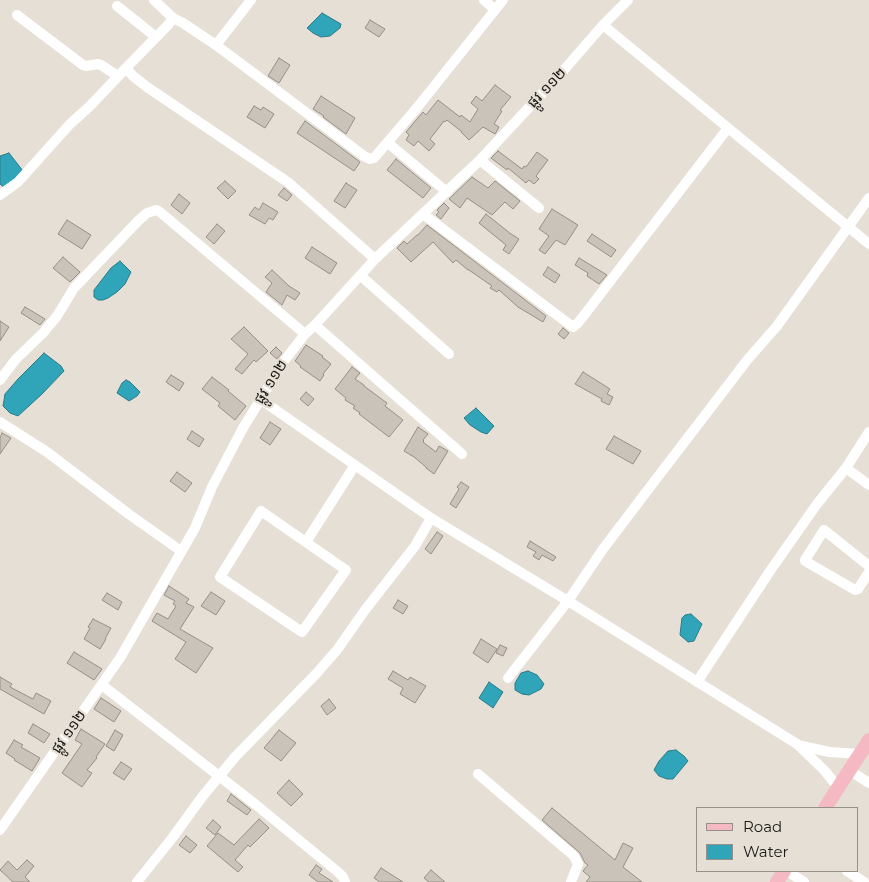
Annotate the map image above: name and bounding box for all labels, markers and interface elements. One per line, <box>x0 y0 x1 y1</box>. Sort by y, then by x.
street label: ផ្លូវ ១១២ <box>524 64 570 112</box>
street label: ផ្លូវ ១១២ <box>250 357 292 407</box>
street label: ផ្លូវ ១១២ <box>48 707 90 757</box>
legend <box>696 807 859 872</box>
text: Road <box>743 817 782 836</box>
text: Water <box>743 842 789 861</box>

